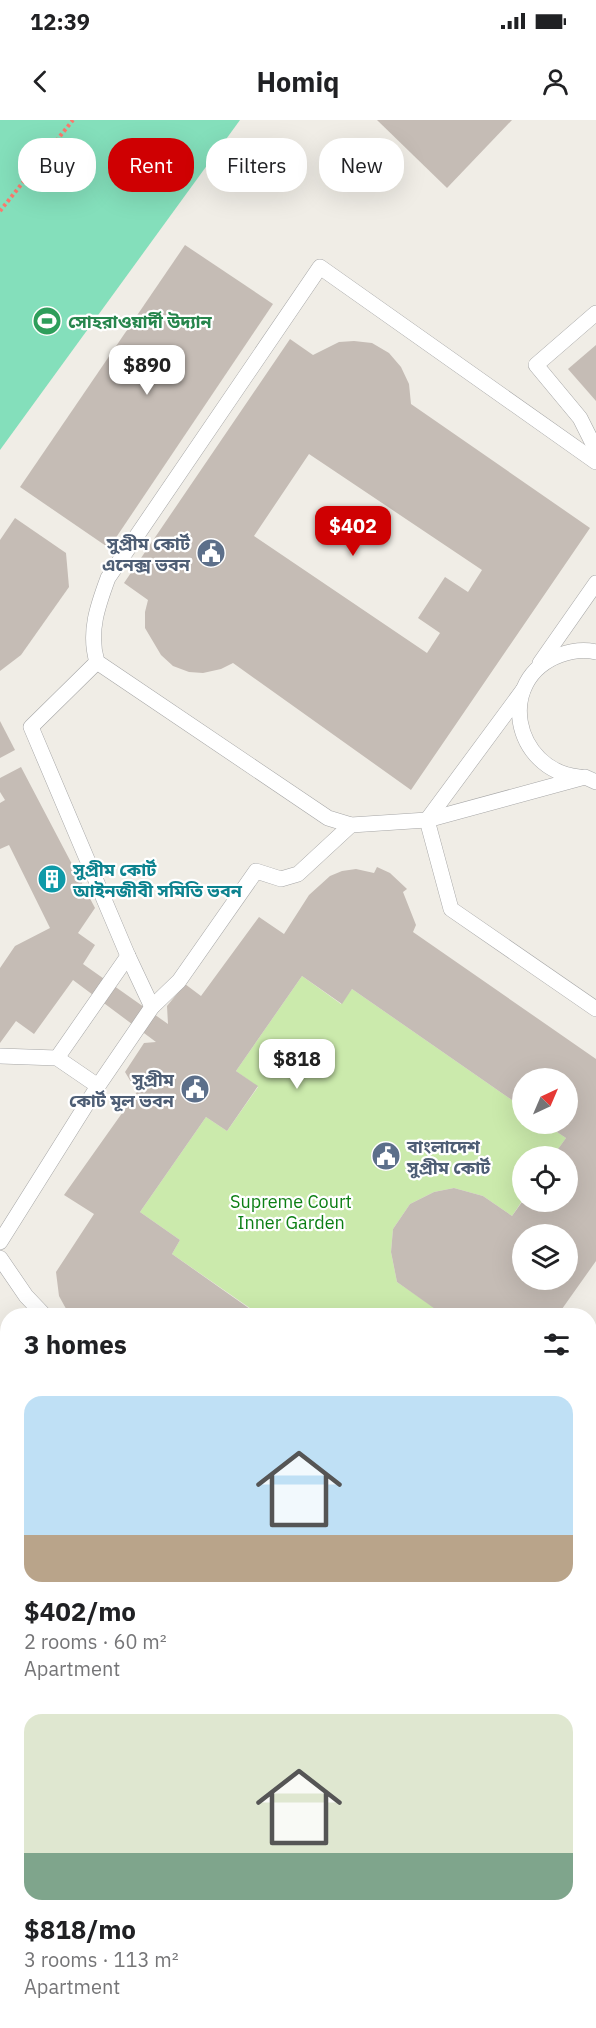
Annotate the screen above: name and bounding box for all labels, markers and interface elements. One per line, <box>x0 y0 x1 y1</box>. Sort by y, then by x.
text: 12:39 <box>30 7 90 36</box>
text: Homiq <box>256 64 340 99</box>
icon: back <box>24 65 57 98</box>
icon: person <box>539 65 572 98</box>
chip: Buy <box>18 138 96 192</box>
chip: Rent <box>108 138 194 192</box>
chip: Filters <box>206 138 307 192</box>
chip: New <box>319 138 404 192</box>
sports icon: সোহরাওয়ার্দী উদ্যান <box>31 305 63 337</box>
place label: সোহরাওয়ার্দী উদ্যান <box>68 310 213 333</box>
pin: $890 <box>111 345 183 396</box>
text: $890 <box>123 351 171 378</box>
pin: $402 <box>317 506 389 557</box>
text: $402 <box>329 512 377 539</box>
place label: সুপ্রীম কোর্ট এনেক্স ভবন <box>102 532 191 576</box>
public building icon: সুপ্রীম কোর্ট এনেক্স ভবন <box>195 537 227 569</box>
place label: সুপ্রীম কোর্ট আইনজীবী সমিতি ভবন <box>72 858 243 902</box>
building icon: সুপ্রীম কোর্ট আইনজীবী সমিতি ভবন <box>36 863 68 895</box>
pin: $818 <box>261 1039 333 1090</box>
text: $818 <box>273 1045 321 1072</box>
place label: সুপ্রীম কোর্ট মূল ভবন <box>69 1068 175 1112</box>
north arrow <box>512 1068 578 1134</box>
map controls <box>512 1068 578 1290</box>
public building icon: সুপ্রীম কোর্ট মূল ভবন <box>179 1073 211 1105</box>
place label: বাংলাদেশ সুপ্রীম কোর্ট <box>406 1135 491 1179</box>
public building icon: বাংলাদেশ সুপ্রীম কোর্ট <box>370 1140 402 1172</box>
button: locate <box>512 1146 578 1212</box>
park label: Supreme Court Inner Garden <box>230 1190 352 1234</box>
button: layers <box>512 1224 578 1290</box>
text: 3 homes <box>24 1327 127 1361</box>
icon: filters <box>540 1328 573 1361</box>
icon: home <box>245 1435 353 1543</box>
text: $402/mo <box>24 1594 136 1628</box>
text: 2 rooms · 60 m² <box>24 1628 167 1655</box>
text: Apartment <box>24 1655 120 1682</box>
icon: home <box>245 1753 353 1861</box>
text: $818/mo <box>24 1912 136 1946</box>
text: 3 rooms · 113 m² <box>24 1946 179 1973</box>
text: Apartment <box>24 1973 120 2000</box>

